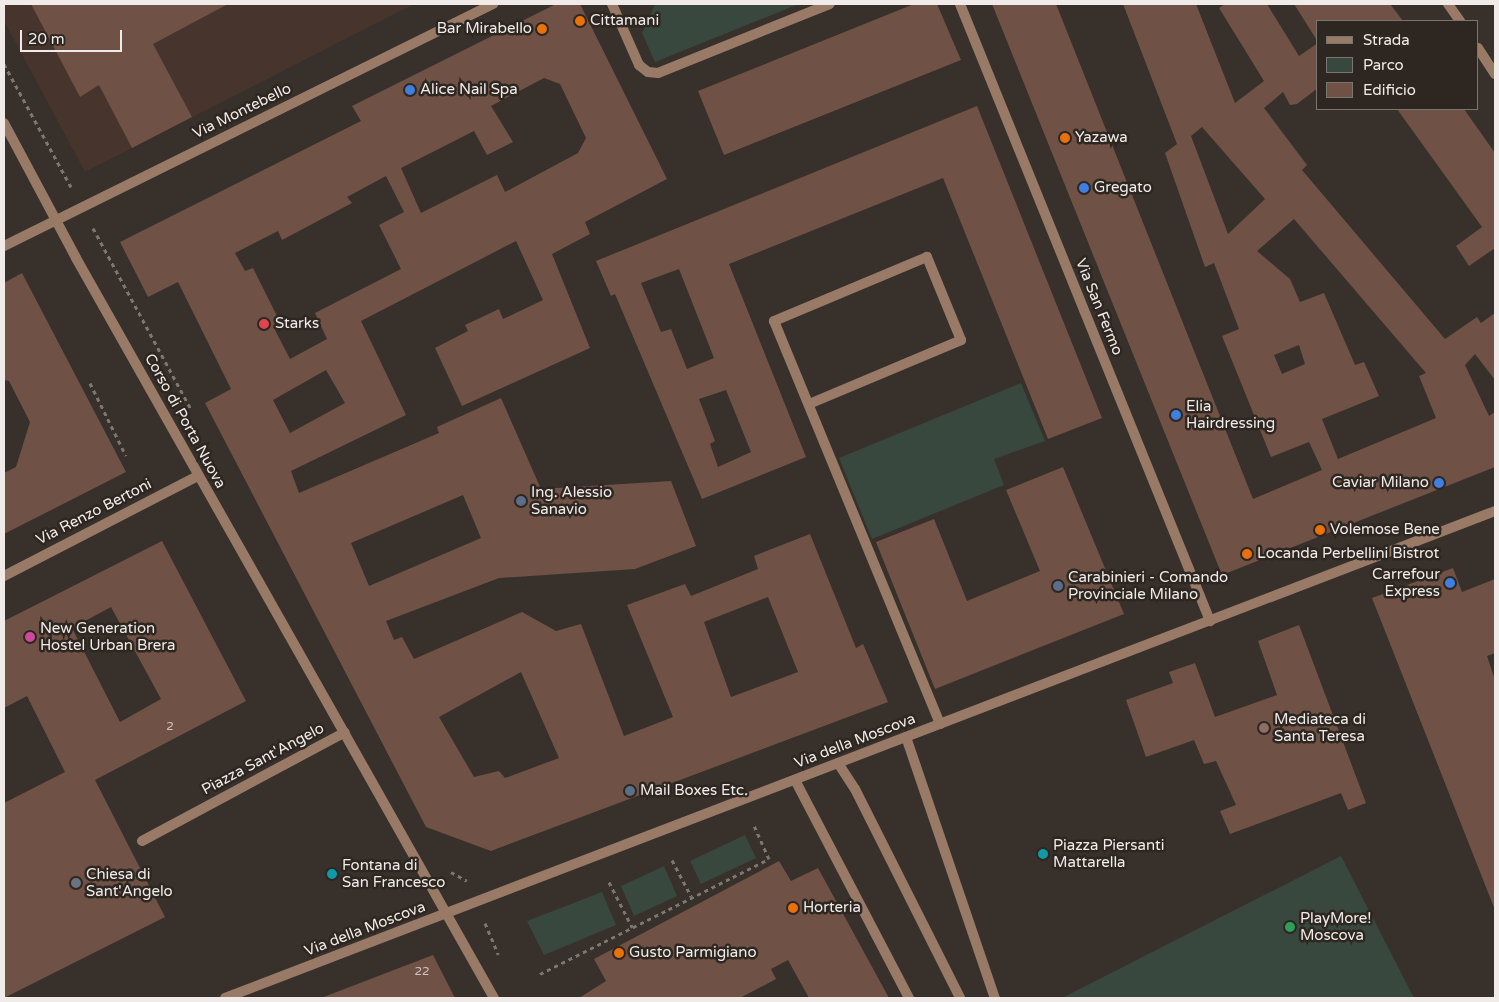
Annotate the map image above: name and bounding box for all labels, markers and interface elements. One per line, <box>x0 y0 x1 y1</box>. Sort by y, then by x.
place label: Cittamani <box>590 12 659 30</box>
marker: Cittamani <box>574 15 586 27</box>
scale bar <box>22 20 125 52</box>
place label: Bar Mirabello <box>437 20 532 38</box>
legend <box>1316 20 1479 110</box>
marker: Bar Mirabello <box>536 23 548 35</box>
text: 20 m <box>28 30 65 48</box>
text: Strada <box>1363 31 1410 49</box>
text: Parco <box>1363 56 1404 74</box>
street label: Via Montebello <box>190 79 294 143</box>
place label: Alice Nail Spa <box>420 81 518 99</box>
text: Edificio <box>1363 81 1416 99</box>
marker: Alice Nail Spa <box>404 84 416 96</box>
place label: Yazawa <box>1075 129 1128 147</box>
marker: Yazawa <box>1059 132 1071 144</box>
place label: Gregato <box>1094 179 1152 197</box>
marker: Gregato <box>1078 182 1090 194</box>
street label: Via San Fermo <box>1071 256 1127 358</box>
place label: Starks <box>275 315 319 333</box>
marker: Starks <box>257 317 271 331</box>
street label: Corso di Porta Nuova <box>140 350 230 492</box>
place label: Elia Hairdressing <box>1186 397 1275 432</box>
marker: Elia Hairdressing <box>1170 409 1182 421</box>
place label: Caviar Milano <box>1332 474 1429 492</box>
street label: Via Renzo Bertoni <box>33 475 155 549</box>
marker: Caviar Milano <box>1433 477 1445 489</box>
place label: Ing. Alessio Sanavio <box>531 483 612 518</box>
marker: Ing. Alessio Sanavio <box>515 495 527 507</box>
place label: Volemose Bene <box>1330 521 1440 539</box>
marker: Volemose Bene <box>1314 524 1326 536</box>
place label: Locanda Perbellini Bistrot <box>1257 545 1439 563</box>
marker: Locanda Perbellini Bistrot <box>1241 548 1253 560</box>
place label: Carrefour Express <box>1372 565 1440 600</box>
place label: Carabinieri - Comando Provinciale Milano <box>1068 568 1228 603</box>
marker: Carrefour Express <box>1444 577 1456 589</box>
marker: Carabinieri - Comando Provinciale Milano <box>1052 580 1064 592</box>
place label: New Generation Hostel Urban Brera <box>40 619 175 654</box>
marker: New Generation Hostel Urban Brera <box>24 631 36 643</box>
street label: Via della Moscova <box>792 710 918 772</box>
place label: Mediateca di Santa Teresa <box>1274 710 1366 745</box>
street label: Piazza Sant'Angelo <box>199 719 327 799</box>
house number: 2 <box>166 720 174 734</box>
marker: Mediateca di Santa Teresa <box>1258 722 1270 734</box>
place label: Mail Boxes Etc. <box>640 782 748 800</box>
marker: Mail Boxes Etc. <box>624 785 636 797</box>
place label: Piazza Piersanti Mattarella <box>1053 836 1164 871</box>
marker: Piazza Piersanti Mattarella <box>1037 848 1049 860</box>
place label: Fontana di San Francesco <box>342 856 445 891</box>
place label: Chiesa di Sant'Angelo <box>86 865 173 900</box>
marker: Fontana di San Francesco <box>326 868 338 880</box>
marker: Chiesa di Sant'Angelo <box>70 877 82 889</box>
street label: Via della Moscova <box>302 898 428 960</box>
place label: Horteria <box>803 899 861 917</box>
marker: Horteria <box>787 902 799 914</box>
place label: PlayMore! Moscova <box>1300 909 1372 944</box>
marker: PlayMore! Moscova <box>1284 921 1296 933</box>
place label: Gusto Parmigiano <box>629 944 757 962</box>
marker: Gusto Parmigiano <box>613 947 625 959</box>
house number: 22 <box>414 965 430 979</box>

